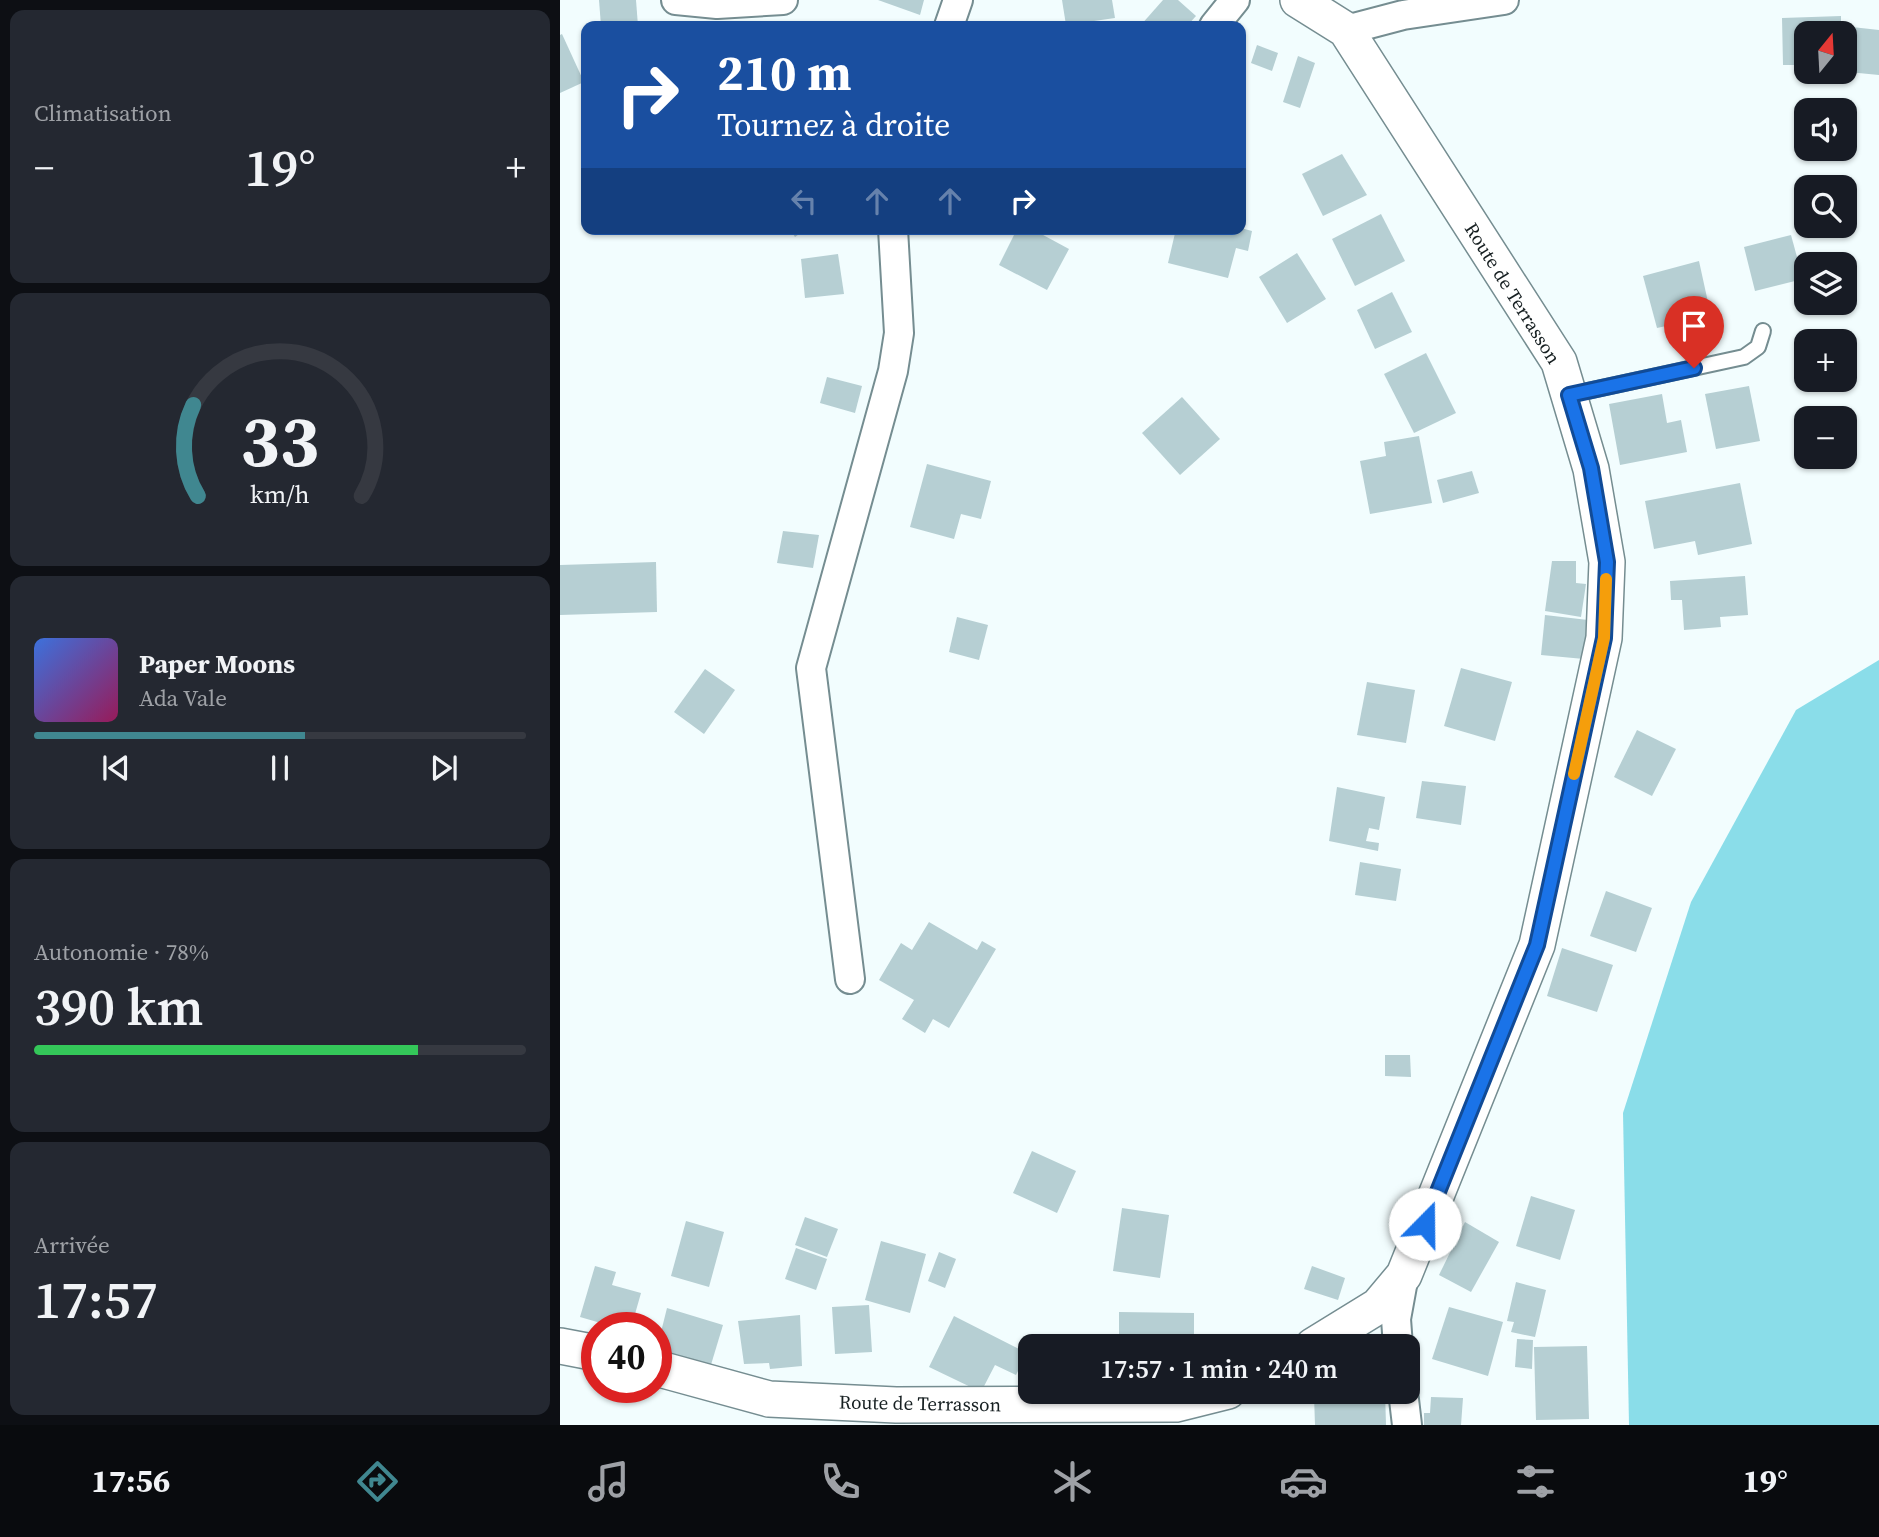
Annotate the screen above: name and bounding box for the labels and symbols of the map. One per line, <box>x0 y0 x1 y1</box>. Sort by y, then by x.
north arrow <box>1794 21 1857 84</box>
street label: Route de Terrasson <box>1459 217 1567 369</box>
pin <box>1664 296 1724 368</box>
position arrow <box>1388 1187 1462 1261</box>
speed limit sign: 40 <box>581 1312 672 1403</box>
street label: Route de Terrasson <box>839 1389 1001 1417</box>

